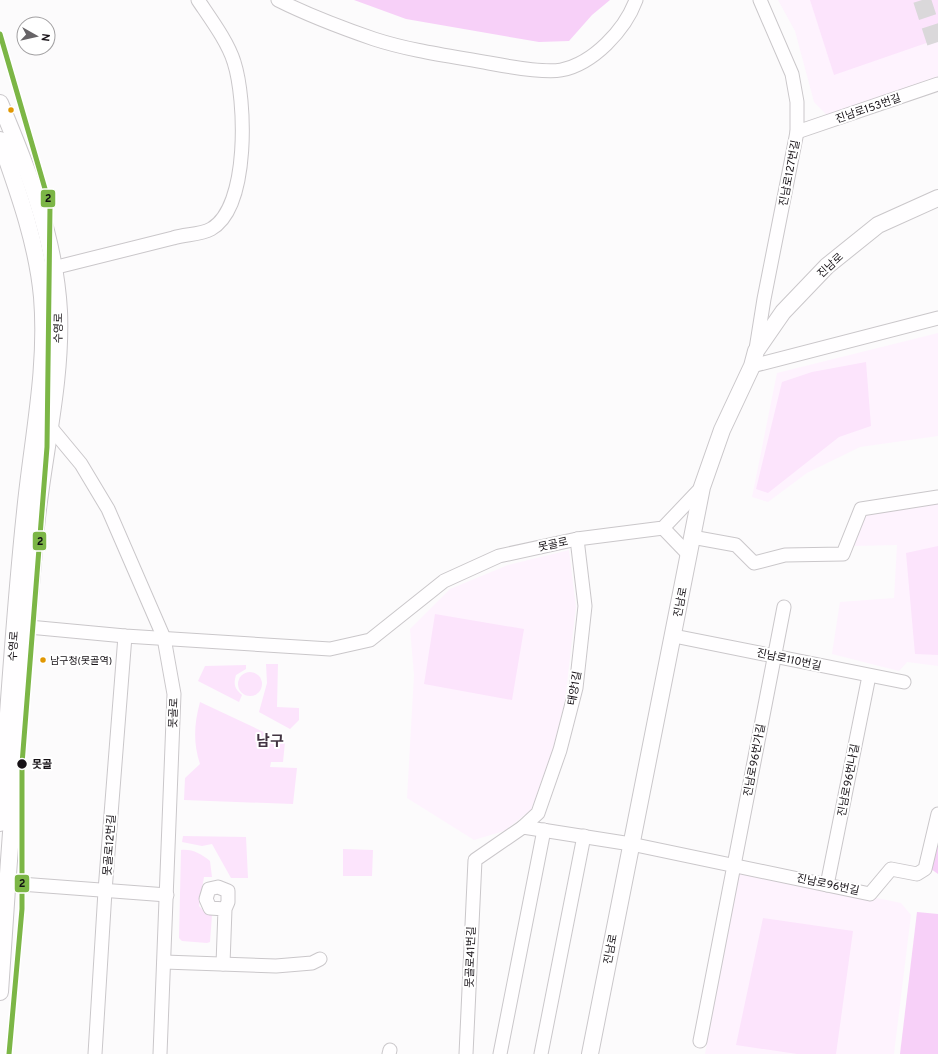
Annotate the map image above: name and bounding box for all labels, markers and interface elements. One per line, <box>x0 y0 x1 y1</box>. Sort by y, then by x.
north arrow <box>16 16 56 56</box>
text: N <box>37 32 52 42</box>
street label: 진남로153번길 <box>834 91 903 127</box>
unlabelled marker <box>6 105 16 115</box>
street label: 진남로127번길 <box>777 139 803 207</box>
line badge: 2 <box>40 189 56 208</box>
text: 2 <box>45 192 51 206</box>
street label: 진남로 <box>815 250 847 281</box>
street label: 수영로 <box>52 313 66 343</box>
line badge: 2 <box>32 531 47 551</box>
text: 2 <box>37 535 43 549</box>
street label: 못골로 <box>537 535 570 555</box>
street label: 진남로 <box>671 586 691 618</box>
street label: 수영로 <box>6 630 22 662</box>
street label: 진남로110번길 <box>755 646 822 674</box>
marker: 남구청(못골역) <box>38 655 48 665</box>
place label: 남구청(못골역) <box>50 655 112 668</box>
street label: 태양1길 <box>565 670 585 706</box>
street label: 못골로 <box>166 698 182 728</box>
street label: 진남로96번가길 <box>741 723 769 798</box>
district label: 남구 <box>256 733 284 752</box>
street label: 진남로96번나길 <box>835 743 863 818</box>
marker: 못골 <box>15 757 29 771</box>
place label: 못골 <box>32 758 52 772</box>
street label: 못골로12번길 <box>101 814 119 876</box>
street label: 진남로96번길 <box>795 872 860 898</box>
line badge: 2 <box>14 874 30 893</box>
text: 2 <box>19 877 25 891</box>
street label: 못골로41번길 <box>463 926 479 988</box>
street label: 진남로 <box>601 933 621 965</box>

